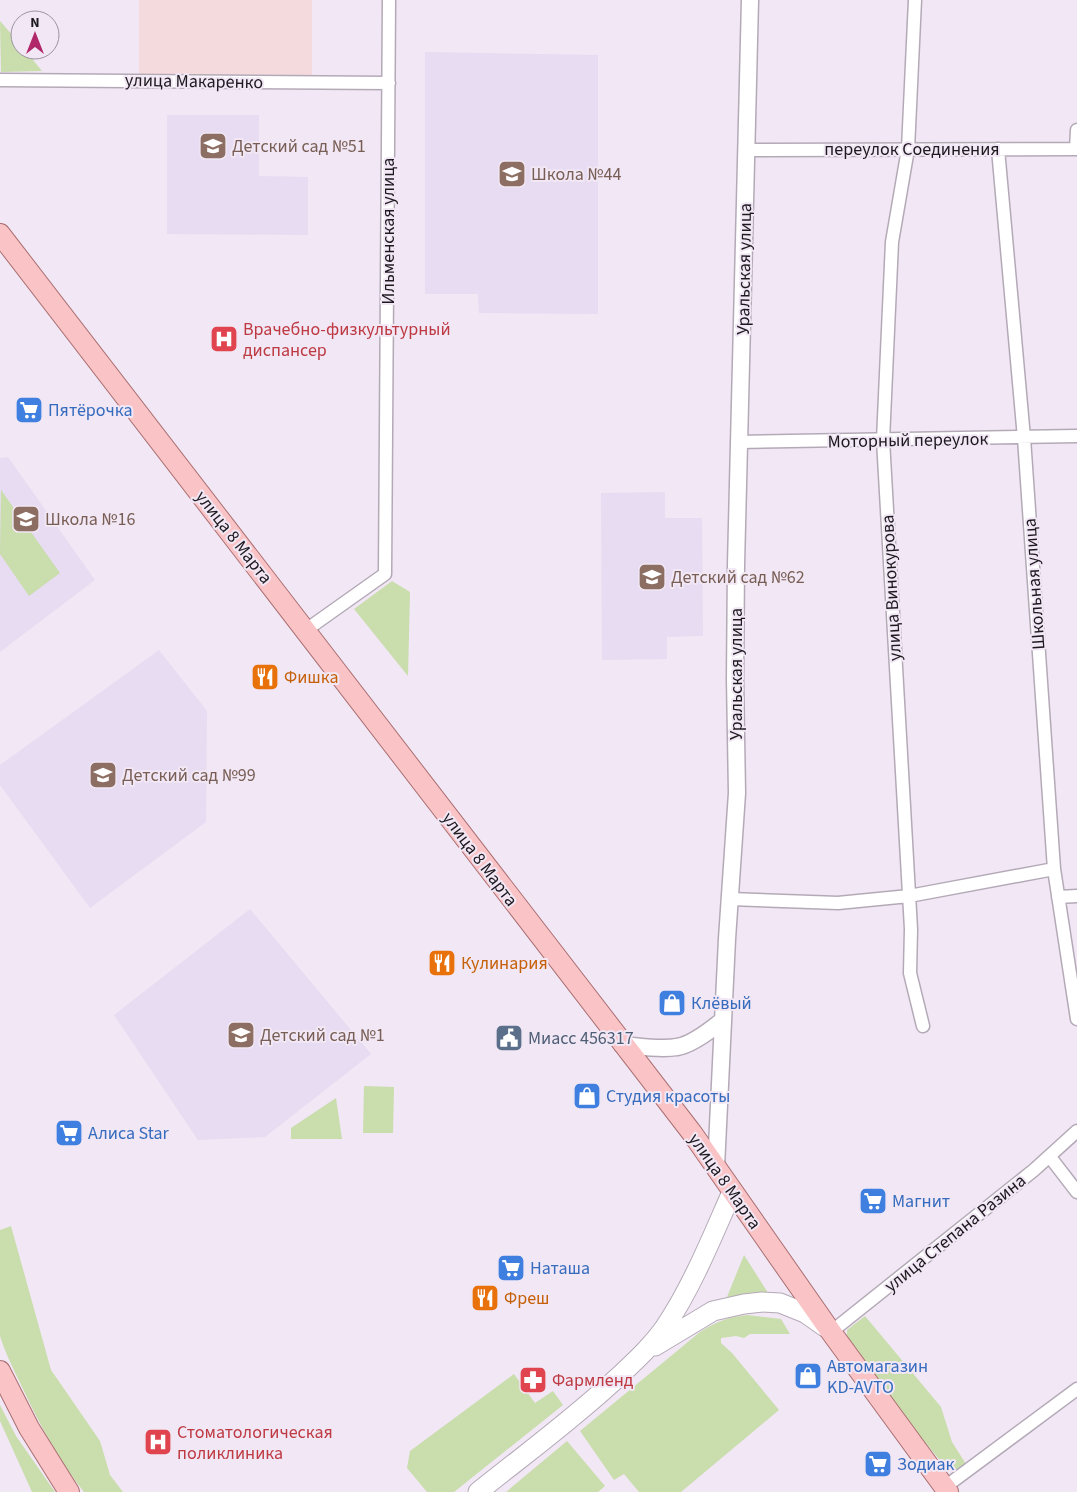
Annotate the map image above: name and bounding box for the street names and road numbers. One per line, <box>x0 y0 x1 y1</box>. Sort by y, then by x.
street label: улица Макаренко <box>125 68 263 95</box>
street label: переулок Соединения <box>824 137 1000 162</box>
street label: Ильменская улица <box>376 158 401 304</box>
street label: Уральская улица <box>731 203 758 335</box>
street label: Моторный переулок <box>827 427 989 454</box>
street label: улица 8 Марта <box>189 485 278 589</box>
street label: улица Винокурова <box>875 514 908 662</box>
street label: Школьная улица <box>1017 517 1052 651</box>
street label: Уральская улица <box>724 608 749 740</box>
street label: улица 8 Марта <box>436 807 523 912</box>
street label: улица 8 Марта <box>682 1128 767 1234</box>
street label: улица Степана Разина <box>879 1168 1031 1298</box>

